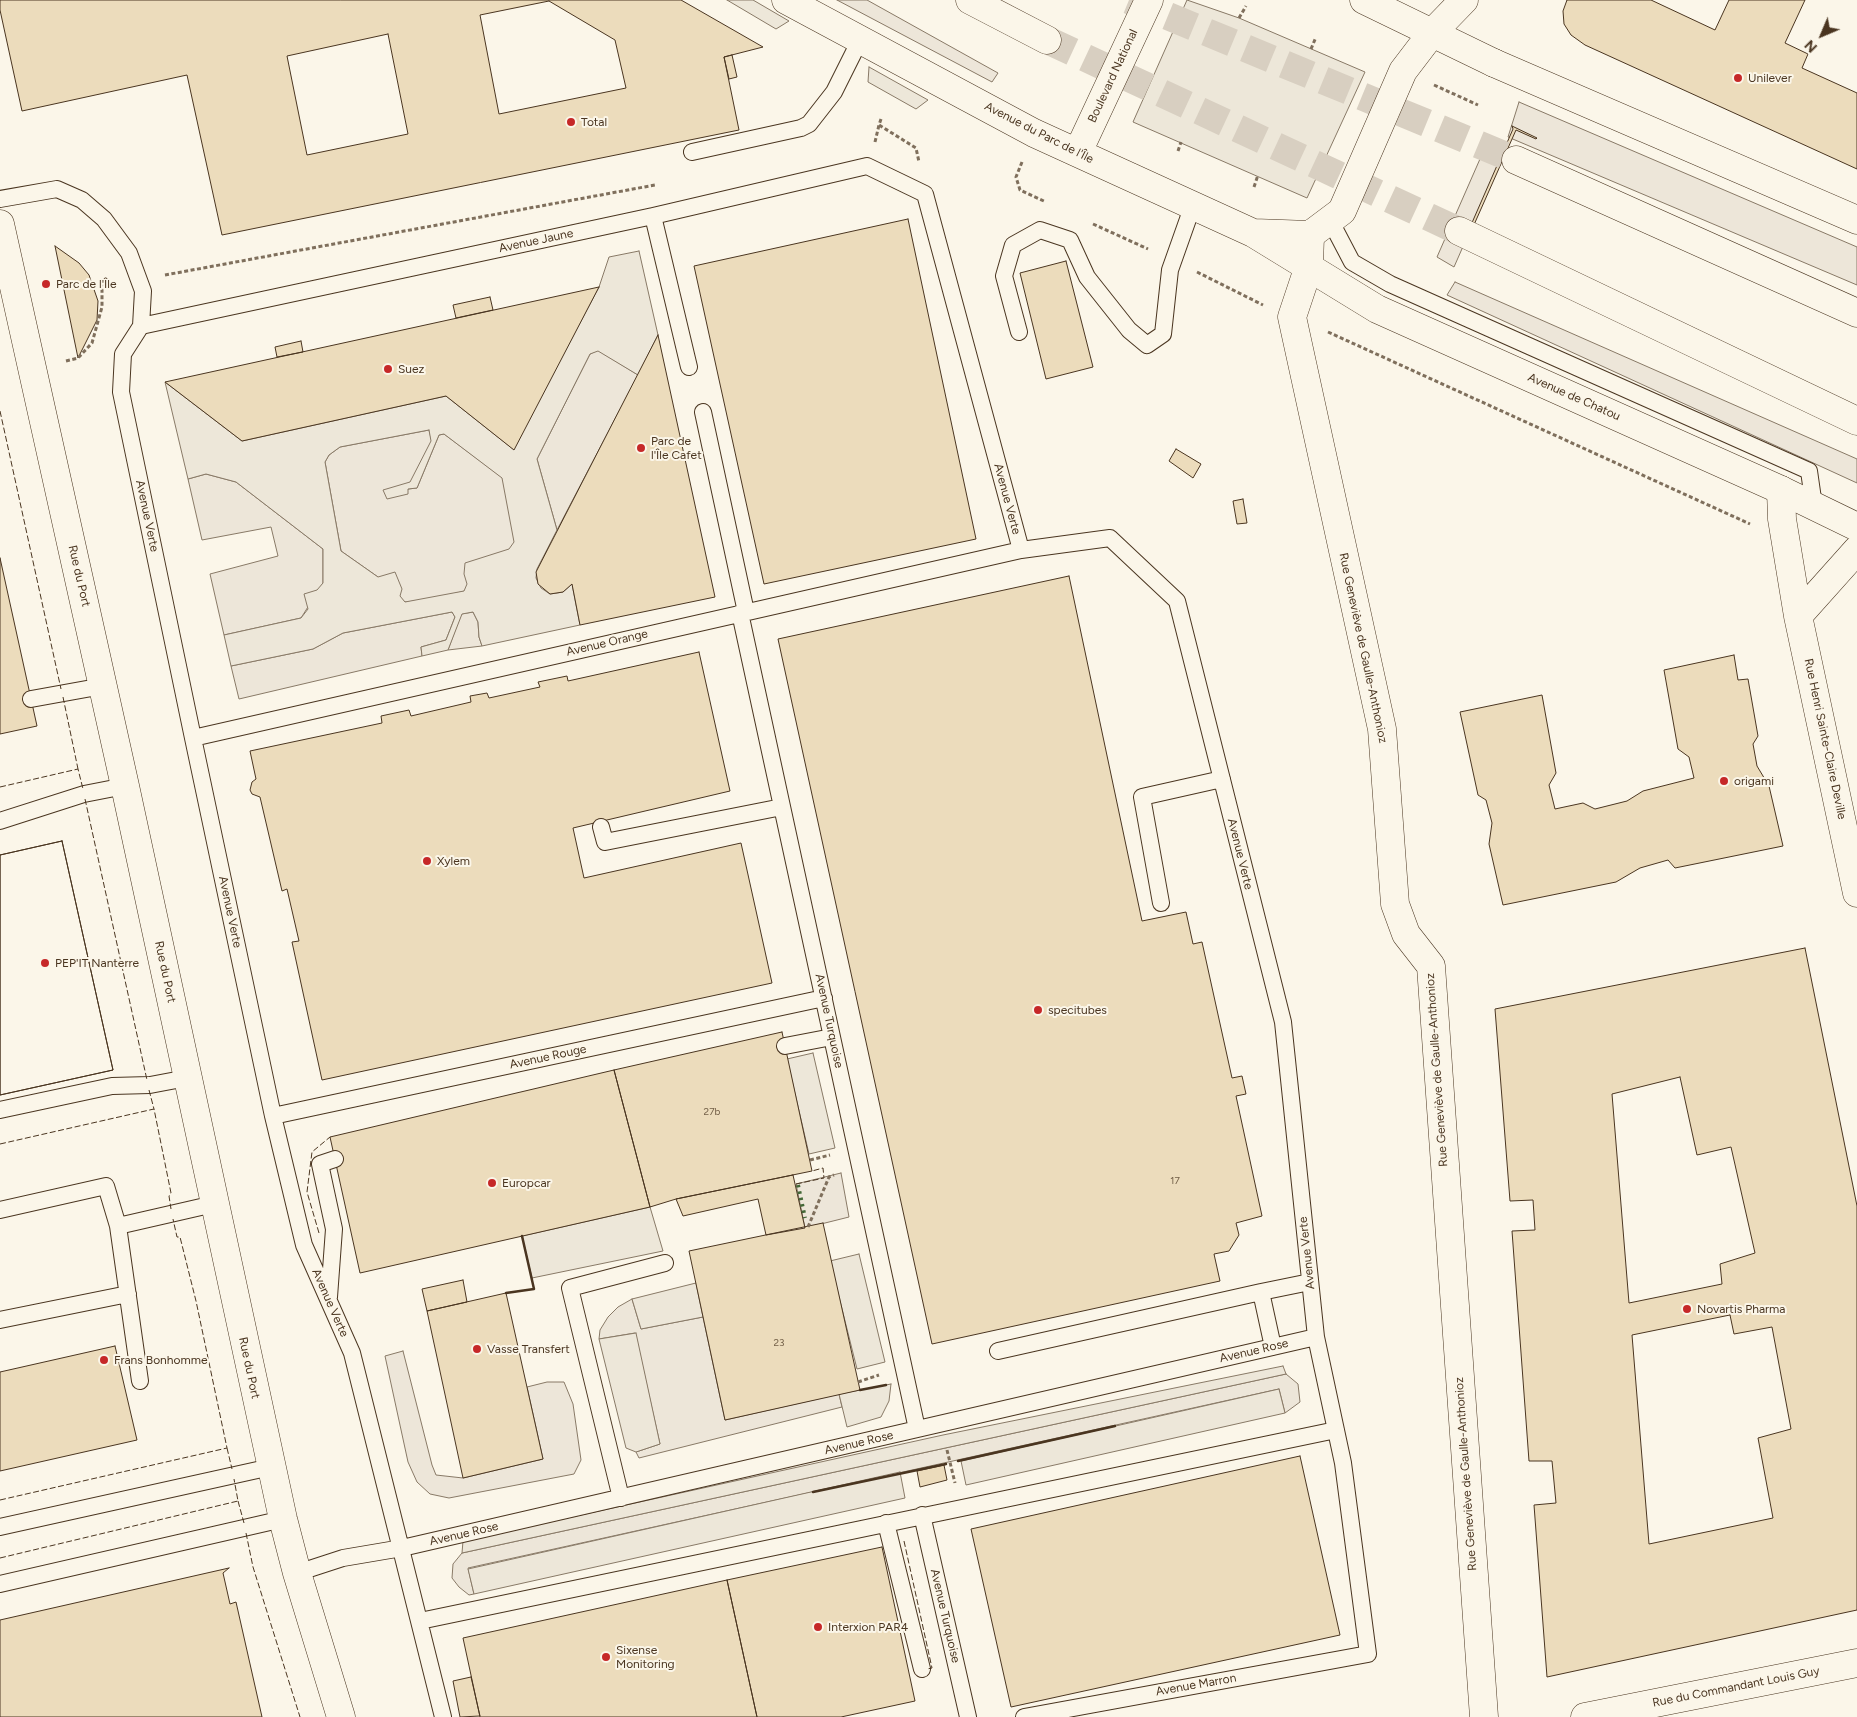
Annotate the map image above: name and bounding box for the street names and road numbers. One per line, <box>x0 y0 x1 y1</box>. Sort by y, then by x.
street label: Boulevard National <box>1085 27 1141 125</box>
street label: Avenue du Parc de l'Île <box>982 99 1096 167</box>
street label: Avenue Jaune <box>497 226 575 256</box>
street label: Avenue de Chatou <box>1526 370 1622 424</box>
street label: Avenue Verte <box>991 462 1023 536</box>
street label: Avenue Verte <box>132 479 162 553</box>
street label: Rue du Port <box>65 544 93 608</box>
street label: Rue Geneviève de Gaulle-Anthonioz <box>1336 552 1390 744</box>
street label: Avenue Orange <box>565 627 649 659</box>
street label: Rue Henri Sainte-Claire Deville <box>1801 657 1849 821</box>
street label: Avenue Verte <box>1224 817 1256 891</box>
street label: Avenue Verte <box>215 875 245 949</box>
street label: Rue du Port <box>151 940 179 1004</box>
street label: Avenue Turquoise <box>812 973 846 1069</box>
street label: Rue Geneviève de Gaulle-Anthonioz <box>1423 973 1451 1167</box>
street label: Avenue Rouge <box>508 1042 588 1072</box>
street label: Avenue Verte <box>1296 1216 1318 1290</box>
street label: Avenue Verte <box>309 1267 351 1339</box>
street label: Rue du Port <box>235 1336 263 1400</box>
street label: Avenue Rose <box>1218 1336 1290 1366</box>
street label: Rue Geneviève de Gaulle-Anthonioz <box>1452 1377 1480 1571</box>
street label: Avenue Rose <box>823 1428 895 1458</box>
street label: Avenue Rose <box>428 1519 500 1549</box>
street label: Avenue Turquoise <box>927 1568 963 1664</box>
street label: Rue du Commandant Louis Guy <box>1651 1664 1821 1710</box>
street label: Avenue Marron <box>1155 1671 1237 1699</box>

